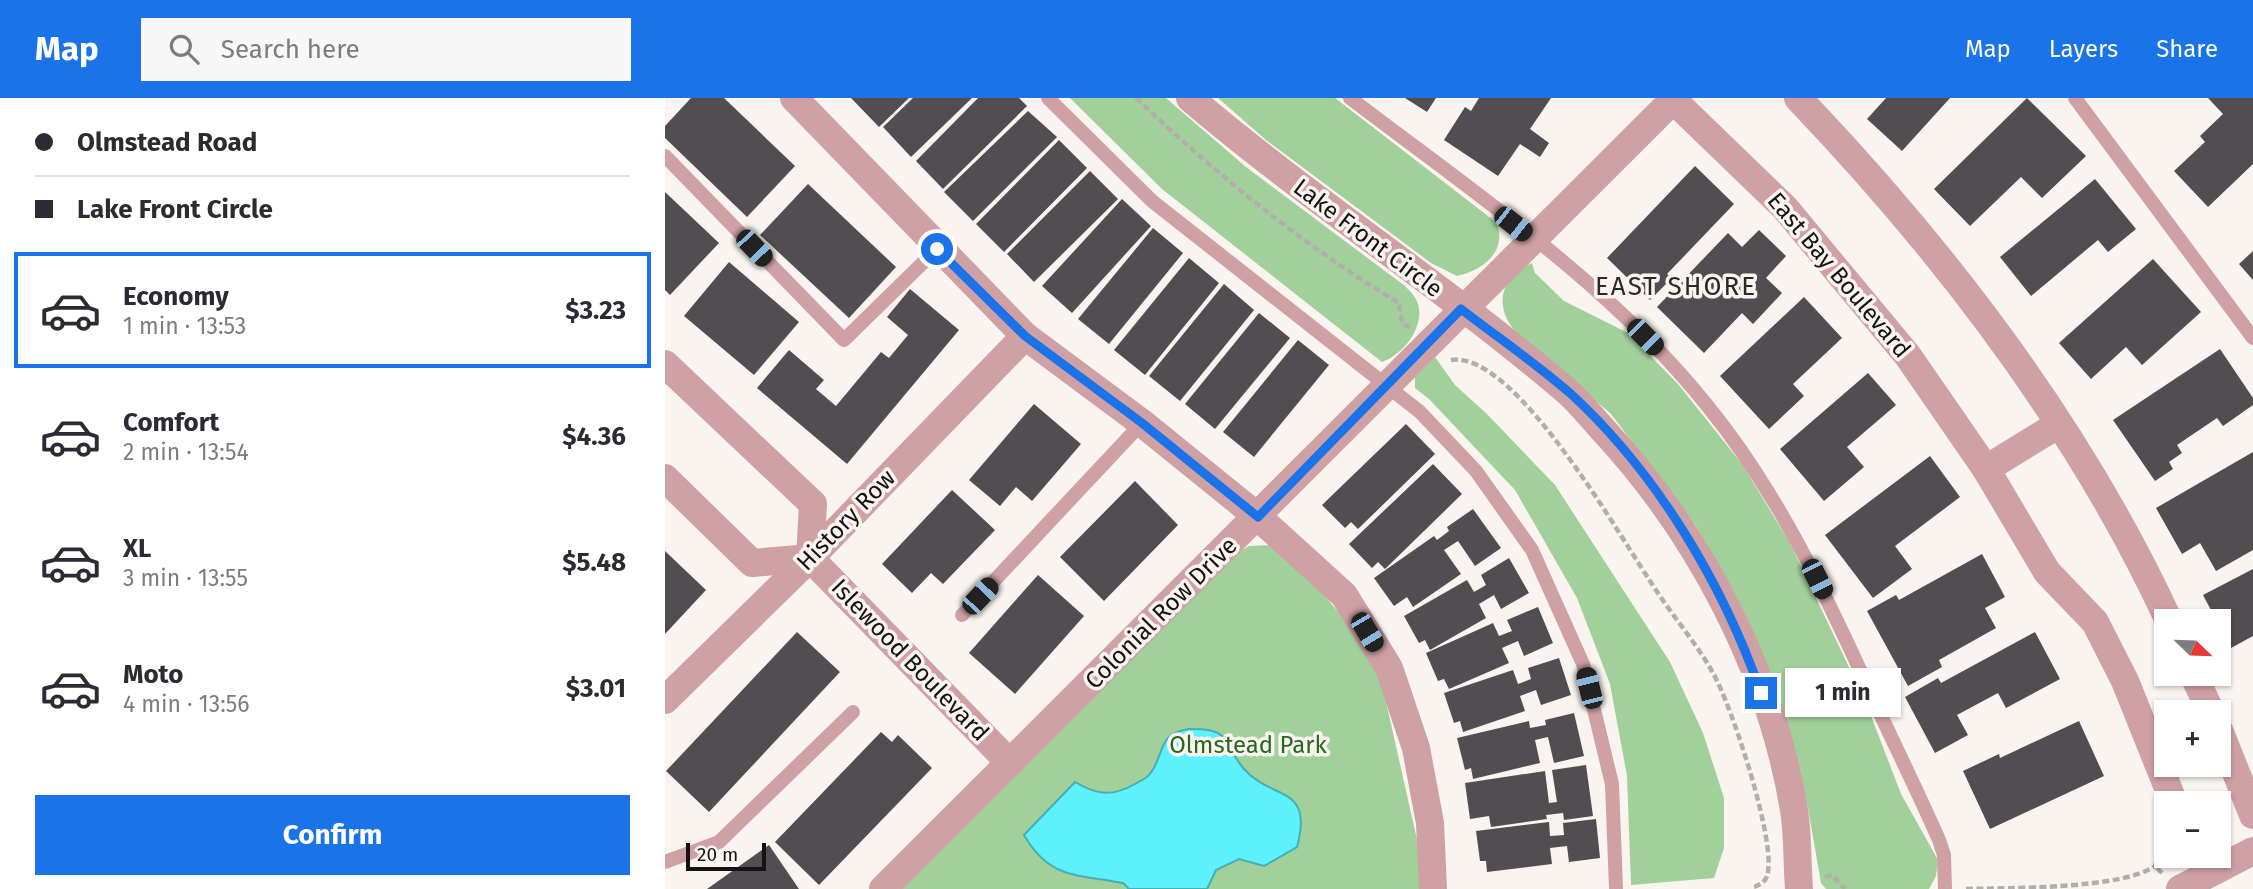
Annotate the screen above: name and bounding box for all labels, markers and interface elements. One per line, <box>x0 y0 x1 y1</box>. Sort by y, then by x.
search box <box>141 18 631 81</box>
text: Map <box>35 29 99 69</box>
icon: search <box>165 30 203 68</box>
text: Search here <box>221 34 360 65</box>
text: Map <box>1965 35 2011 63</box>
text: Layers <box>2049 35 2118 63</box>
text: Share <box>2156 35 2218 63</box>
text: Olmstead Road <box>77 127 257 158</box>
street label: Lake Front Circle <box>1288 173 1448 303</box>
street label: East Bay Boulevard <box>1762 187 1916 363</box>
text: Lake Front Circle <box>77 194 273 225</box>
car <box>1490 203 1537 245</box>
car <box>732 226 777 270</box>
route start <box>921 233 953 265</box>
district label: EAST SHORE <box>1595 271 1757 302</box>
icon: car <box>39 279 102 342</box>
text: Economy <box>123 281 229 312</box>
text: $3.23 <box>565 295 626 326</box>
text: 1 min · 13:53 <box>123 312 246 340</box>
car <box>1623 315 1668 359</box>
icon: car <box>39 405 102 468</box>
text: Comfort <box>123 407 219 438</box>
text: $4.36 <box>562 421 626 452</box>
text: 2 min · 13:54 <box>123 438 249 466</box>
street label: History Row <box>791 464 901 576</box>
icon: car <box>39 531 102 594</box>
street label: Colonial Row Drive <box>1079 531 1243 695</box>
text: XL <box>123 533 151 564</box>
text: $5.48 <box>562 547 626 578</box>
car <box>1799 556 1836 602</box>
text: 3 min · 13:55 <box>123 564 248 592</box>
street label: Islewood Boulevard <box>826 573 994 747</box>
car <box>958 573 1003 619</box>
car <box>1348 609 1387 655</box>
north arrow <box>2154 609 2231 686</box>
map controls <box>2154 609 2231 868</box>
icon: car <box>39 657 102 720</box>
text: Moto <box>123 659 183 690</box>
car <box>1574 665 1605 711</box>
callout: 1 min <box>1785 668 1901 718</box>
text: $3.01 <box>566 673 626 704</box>
route end <box>1745 677 1777 709</box>
text: 1 min <box>1815 678 1871 706</box>
text: 4 min · 13:56 <box>123 690 250 718</box>
button: + <box>2154 700 2231 777</box>
park label: Olmstead Park <box>1169 731 1327 759</box>
button: − <box>2154 791 2231 868</box>
button: Confirm <box>35 795 630 875</box>
scale bar <box>686 840 767 872</box>
text: 20 m <box>697 843 738 866</box>

